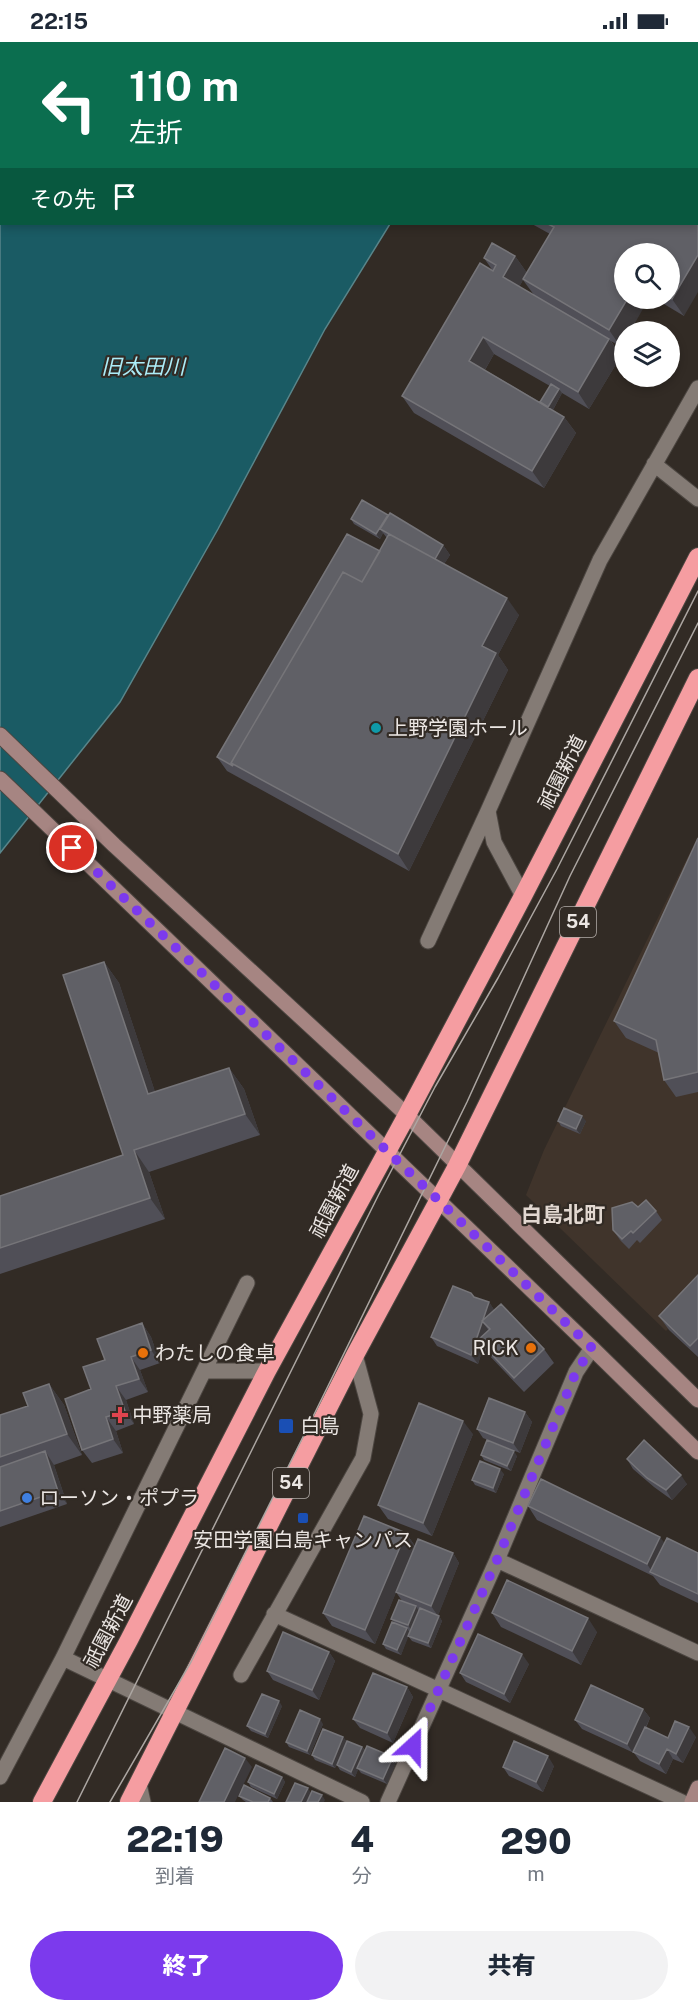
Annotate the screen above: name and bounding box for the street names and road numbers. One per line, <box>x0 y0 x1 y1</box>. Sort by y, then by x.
street label: 祇園新道 <box>533 731 591 813</box>
road number: 54 <box>560 907 596 937</box>
street label: 祇園新道 <box>305 1160 363 1242</box>
road number: 54 <box>273 1468 309 1498</box>
street label: 祇園新道 <box>79 1590 137 1672</box>

